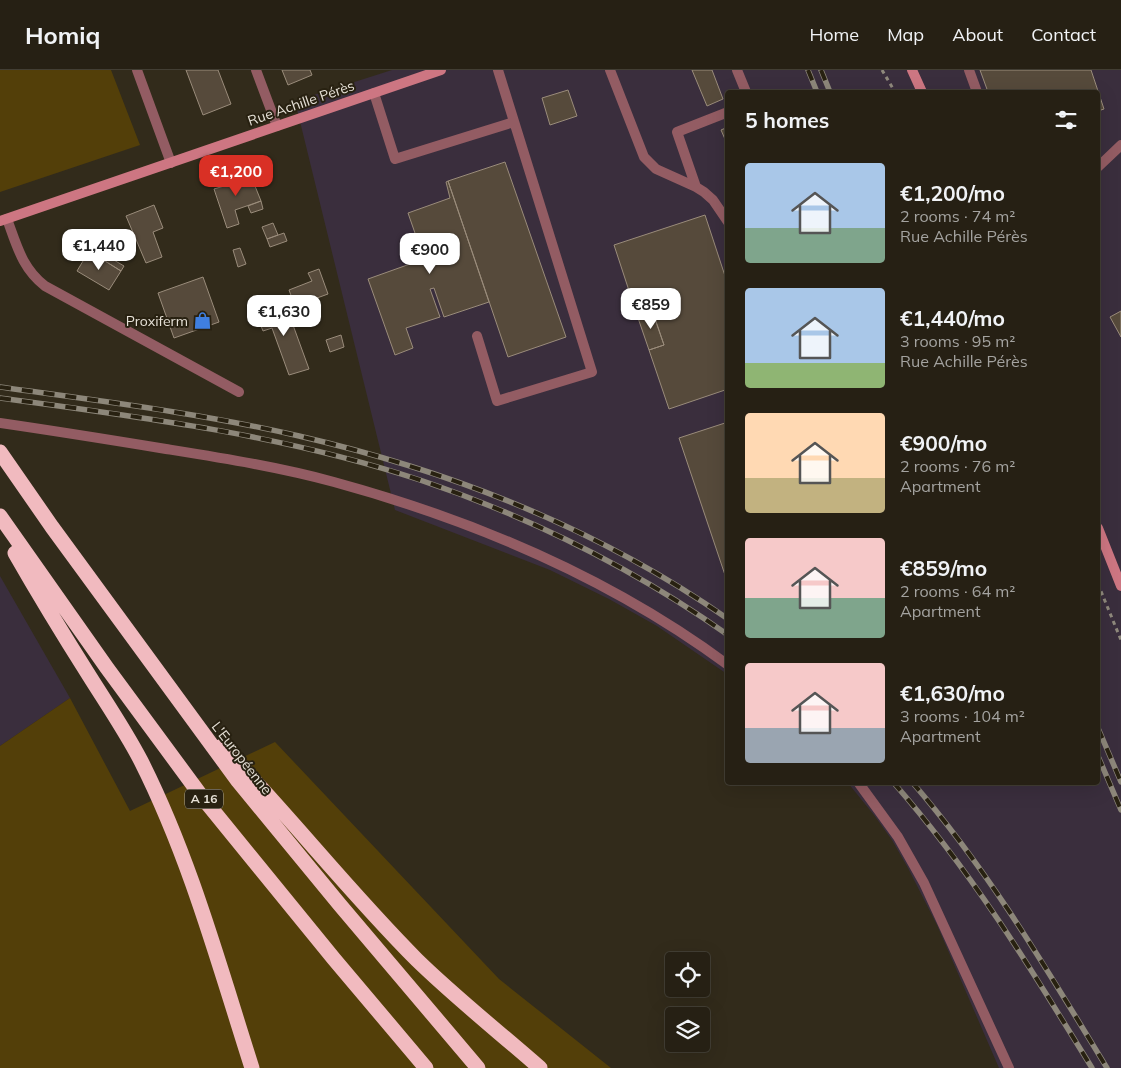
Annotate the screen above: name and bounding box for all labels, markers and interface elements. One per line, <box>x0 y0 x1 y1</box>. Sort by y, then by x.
text: Homiq <box>25 20 101 50</box>
text: Home <box>809 23 859 46</box>
text: Map <box>887 23 924 46</box>
text: About <box>952 23 1003 46</box>
text: Contact <box>1031 23 1096 46</box>
street label: Rue Achille Pérès <box>245 76 357 130</box>
icon: filters <box>1052 106 1080 134</box>
text: 5 homes <box>745 107 829 133</box>
pin: €1,200 <box>195 154 277 197</box>
text: €1,200 <box>210 161 262 181</box>
text: €1,200/mo <box>900 180 1005 206</box>
icon: home <box>785 183 845 243</box>
text: 2 rooms · 74 m² <box>900 206 1015 226</box>
text: Rue Achille Pérès <box>900 226 1028 246</box>
pin: €1,440 <box>58 228 140 271</box>
pin: €900 <box>400 232 460 275</box>
text: €1,440 <box>73 235 125 255</box>
text: €900 <box>411 239 449 259</box>
pin: €859 <box>621 288 681 330</box>
pin: €1,630 <box>243 294 325 337</box>
text: €859 <box>632 294 670 314</box>
text: €1,630 <box>258 301 310 321</box>
text: €1,440/mo <box>900 305 1005 331</box>
icon: home <box>785 308 845 368</box>
shop icon: Proxiferm <box>192 311 212 331</box>
place label: Proxiferm <box>126 312 188 330</box>
text: 3 rooms · 95 m² <box>900 331 1015 351</box>
text: Rue Achille Pérès <box>900 351 1028 371</box>
text: €900/mo <box>900 430 987 456</box>
icon: home <box>785 433 845 493</box>
text: 2 rooms · 76 m² <box>900 456 1015 476</box>
text: Apartment <box>900 476 981 496</box>
text: €859/mo <box>900 555 987 581</box>
icon: home <box>785 558 845 618</box>
text: 2 rooms · 64 m² <box>900 581 1015 601</box>
text: Apartment <box>900 601 981 621</box>
text: €1,630/mo <box>900 680 1005 706</box>
icon: home <box>785 683 845 743</box>
text: 3 rooms · 104 m² <box>900 706 1025 726</box>
street label: L'Européenne <box>208 718 276 798</box>
text: Apartment <box>900 726 981 746</box>
road number: A 16 <box>185 790 223 809</box>
map controls <box>665 952 710 1052</box>
button: locate <box>665 952 710 997</box>
button: layers <box>665 1007 710 1052</box>

